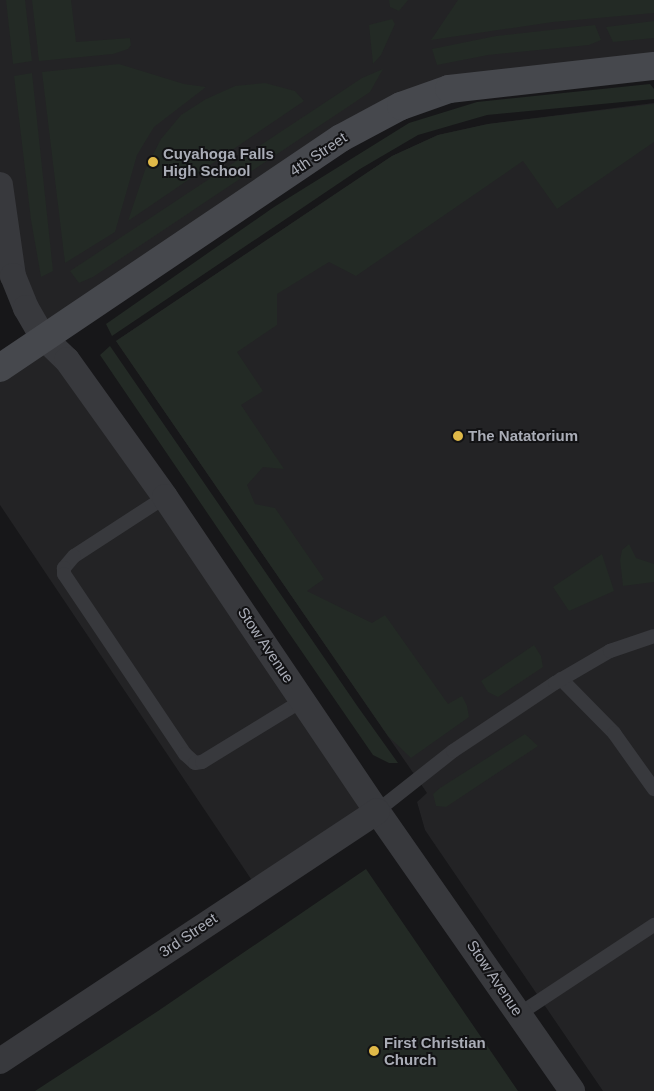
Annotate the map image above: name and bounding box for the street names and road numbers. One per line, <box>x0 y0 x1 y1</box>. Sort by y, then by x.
street label: 4th Street <box>286 128 350 180</box>
street label: Stow Avenue <box>234 603 298 687</box>
street label: 3rd Street <box>156 909 220 961</box>
street label: Stow Avenue <box>463 936 527 1020</box>

